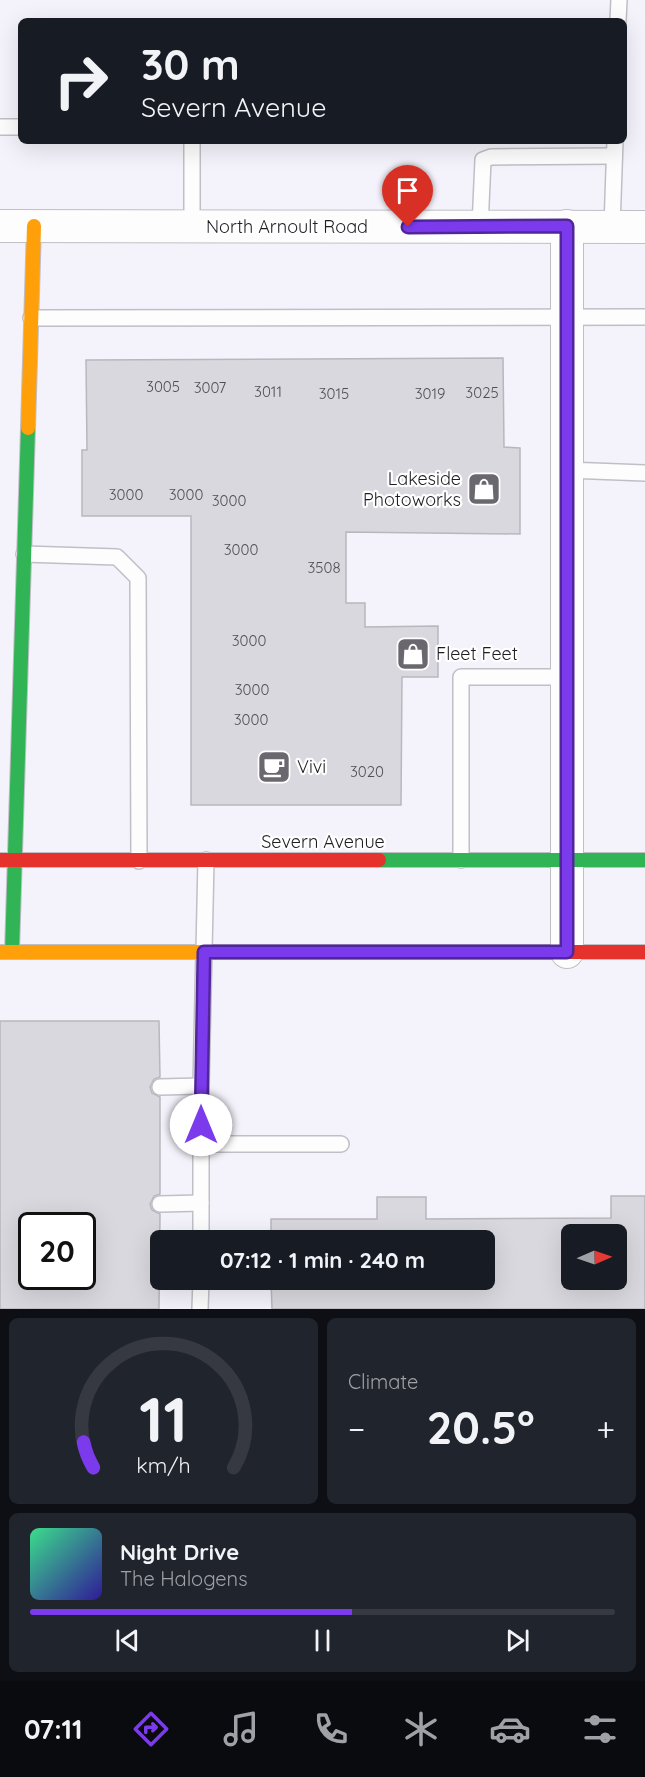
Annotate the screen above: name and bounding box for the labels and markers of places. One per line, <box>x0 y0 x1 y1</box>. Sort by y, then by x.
pin <box>382 165 433 227</box>
place label: Lakeside Photoworks <box>363 467 461 511</box>
shop icon: Lakeside Photoworks <box>466 471 502 507</box>
shop icon: Fleet Feet <box>395 636 431 672</box>
place label: Fleet Feet <box>436 642 518 665</box>
cafe icon: Vivi <box>256 749 292 785</box>
place label: Vivi <box>297 755 326 778</box>

